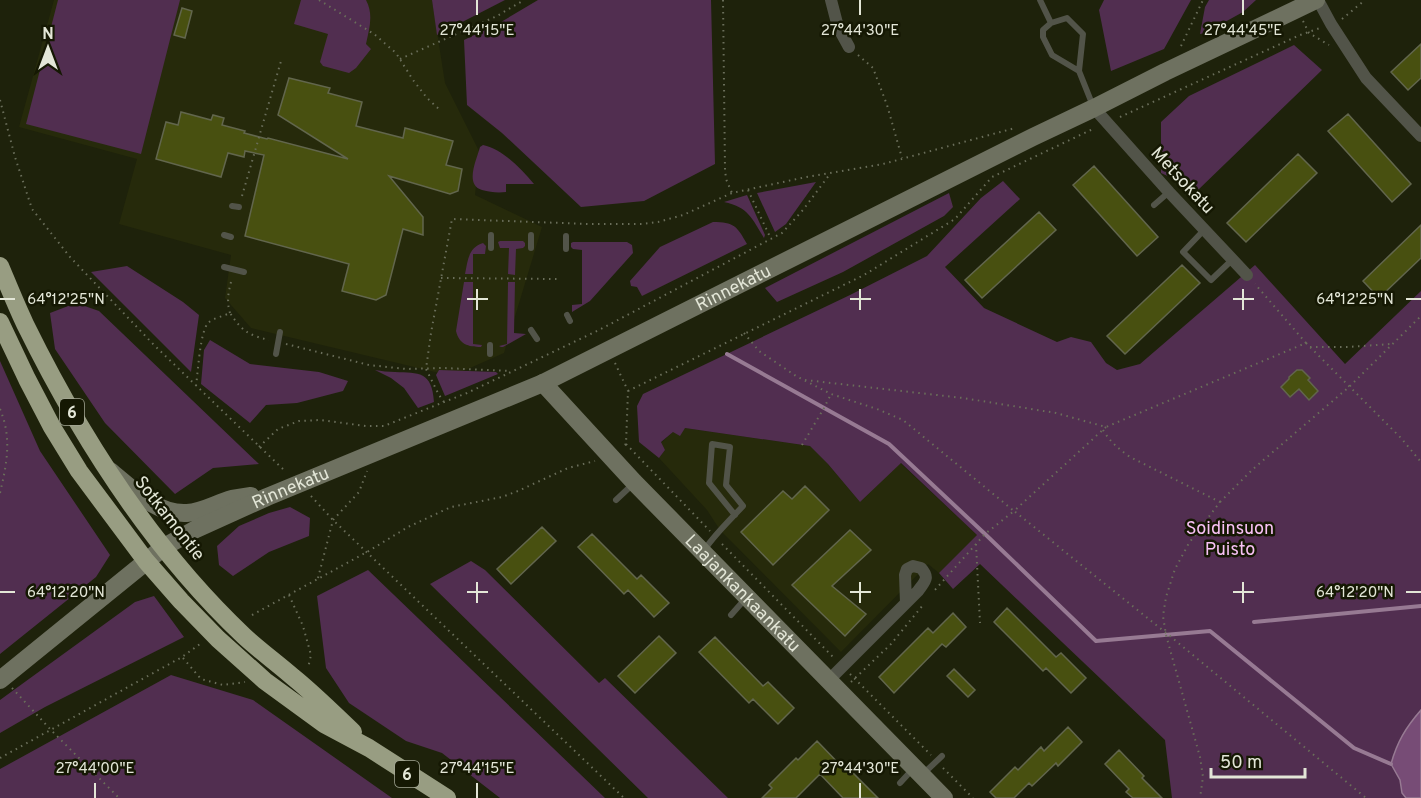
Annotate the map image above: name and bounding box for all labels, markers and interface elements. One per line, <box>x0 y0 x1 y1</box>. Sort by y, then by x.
north arrow <box>18 18 78 78</box>
text: 27°44'15"E <box>440 22 514 41</box>
text: 27°44'30"E <box>821 22 899 41</box>
text: 27°44'45"E <box>1204 22 1282 41</box>
text: N <box>42 25 54 45</box>
street label: Metsokatu <box>1145 143 1219 219</box>
street label: Rinnekatu <box>692 260 775 318</box>
text: 64°12'25"N <box>27 291 105 310</box>
text: 64°12'25"N <box>1316 291 1394 310</box>
road number: 6 <box>60 399 84 425</box>
street label: Rinnekatu <box>249 462 333 515</box>
street label: Sotkamontie <box>128 472 209 566</box>
park label: Soidinsuon Puisto <box>1186 518 1274 562</box>
street label: Laajankankaankatu <box>679 530 805 658</box>
text: 64°12'20"N <box>27 584 105 603</box>
text: 64°12'20"N <box>1316 584 1394 603</box>
scale bar <box>1211 741 1306 779</box>
text: 50 m <box>1220 752 1262 775</box>
text: 27°44'00"E <box>55 760 135 779</box>
text: 27°44'15"E <box>440 760 514 779</box>
text: 27°44'30"E <box>821 760 899 779</box>
road number: 6 <box>395 761 419 787</box>

